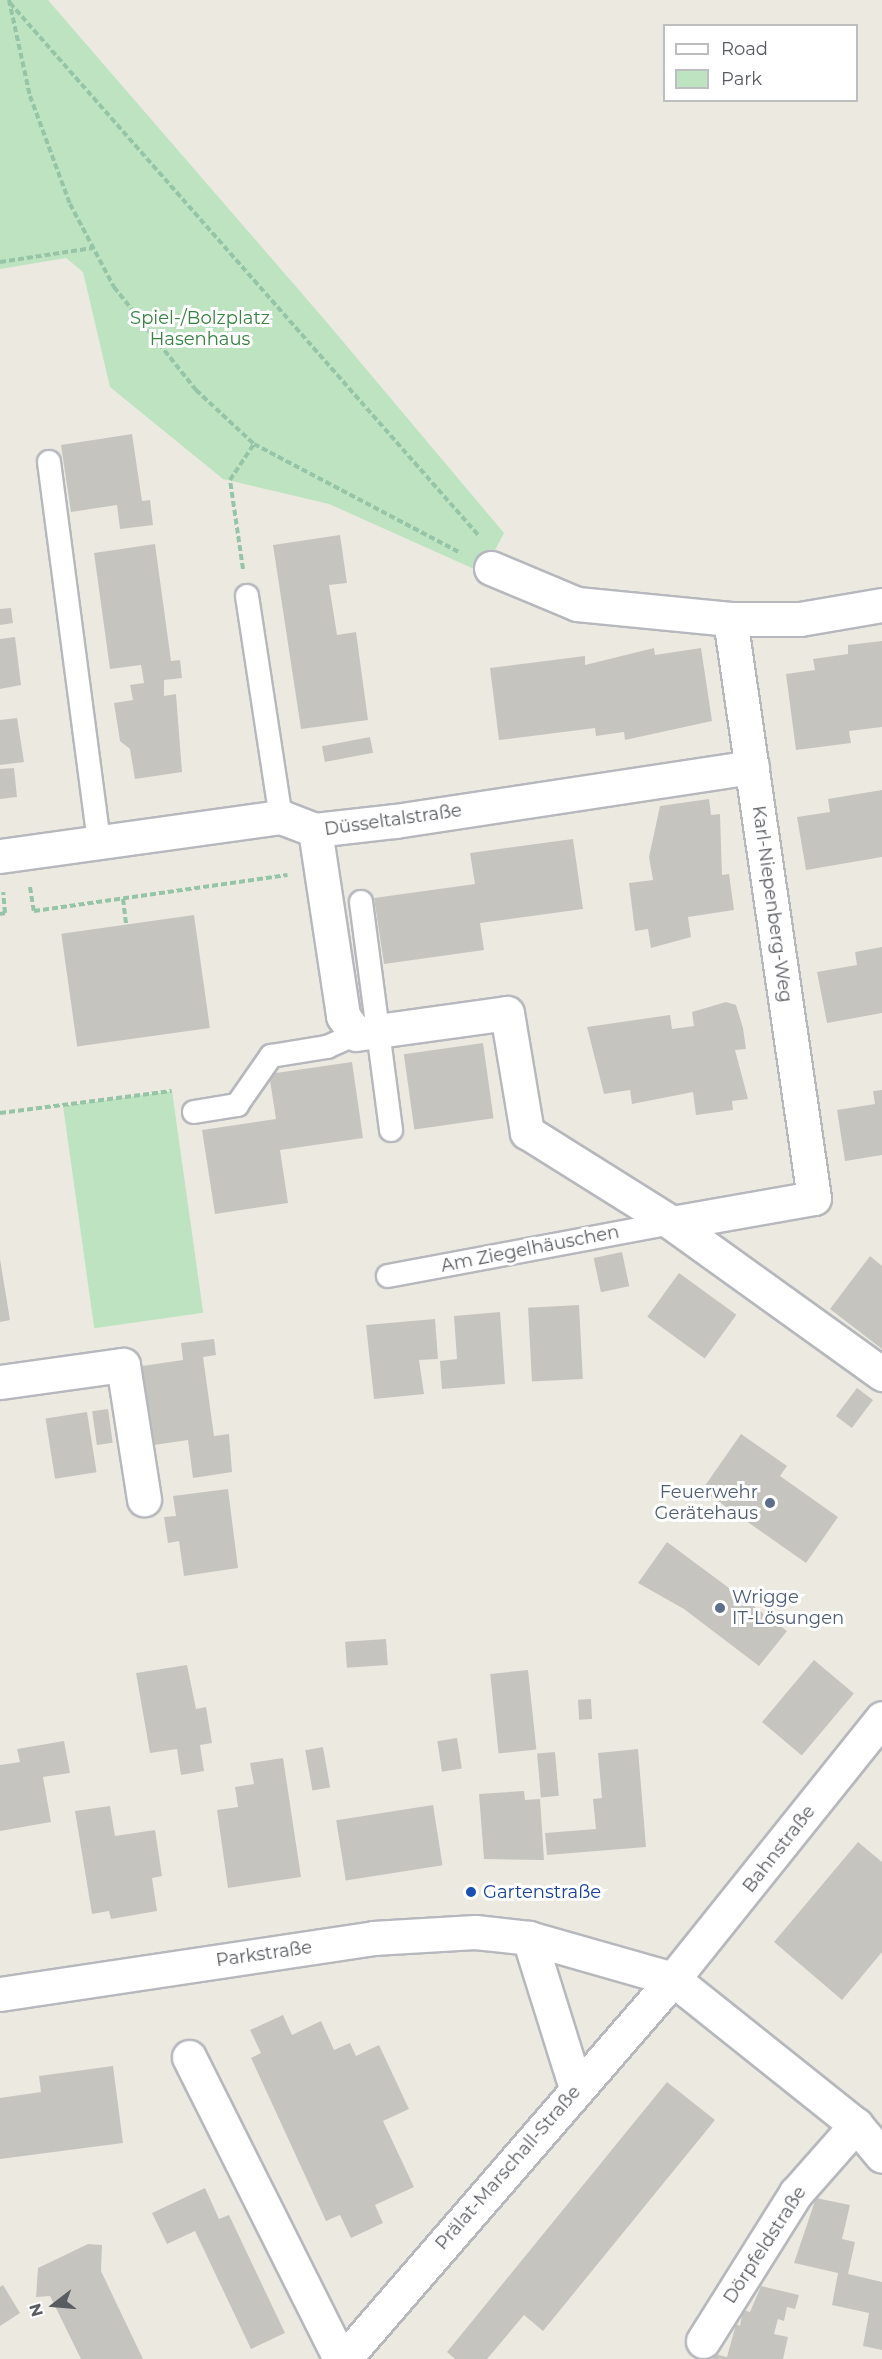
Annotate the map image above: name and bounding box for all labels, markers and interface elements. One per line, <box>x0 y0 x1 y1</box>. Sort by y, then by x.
legend <box>663 24 858 102</box>
text: Road <box>721 38 768 60</box>
text: Park <box>721 68 762 90</box>
park label: Spiel-/Bolzplatz Hasenhaus <box>130 308 270 350</box>
street label: Düsseltalstraße <box>323 800 463 840</box>
street label: Karl-Niepenberg-Weg <box>747 804 797 1004</box>
street label: Am Ziegelhäuschen <box>439 1221 621 1277</box>
place label: Feuerwehr Gerätehaus <box>655 1482 758 1524</box>
marker: Feuerwehr Gerätehaus <box>763 1496 777 1510</box>
place label: Wrigge IT-Lösungen <box>732 1587 844 1630</box>
marker: Wrigge IT-Lösungen <box>713 1601 727 1615</box>
street label: Bahnstraße <box>738 1801 820 1897</box>
place label: Gartenstraße <box>483 1881 601 1903</box>
marker: Gartenstraße <box>464 1885 478 1899</box>
street label: Parkstraße <box>215 1937 313 1971</box>
street label: Prälat-Marschall-Straße <box>431 2082 585 2254</box>
street label: Dörpfeldstraße <box>719 2182 811 2308</box>
north arrow <box>24 2275 84 2335</box>
text: N <box>25 2301 47 2319</box>

